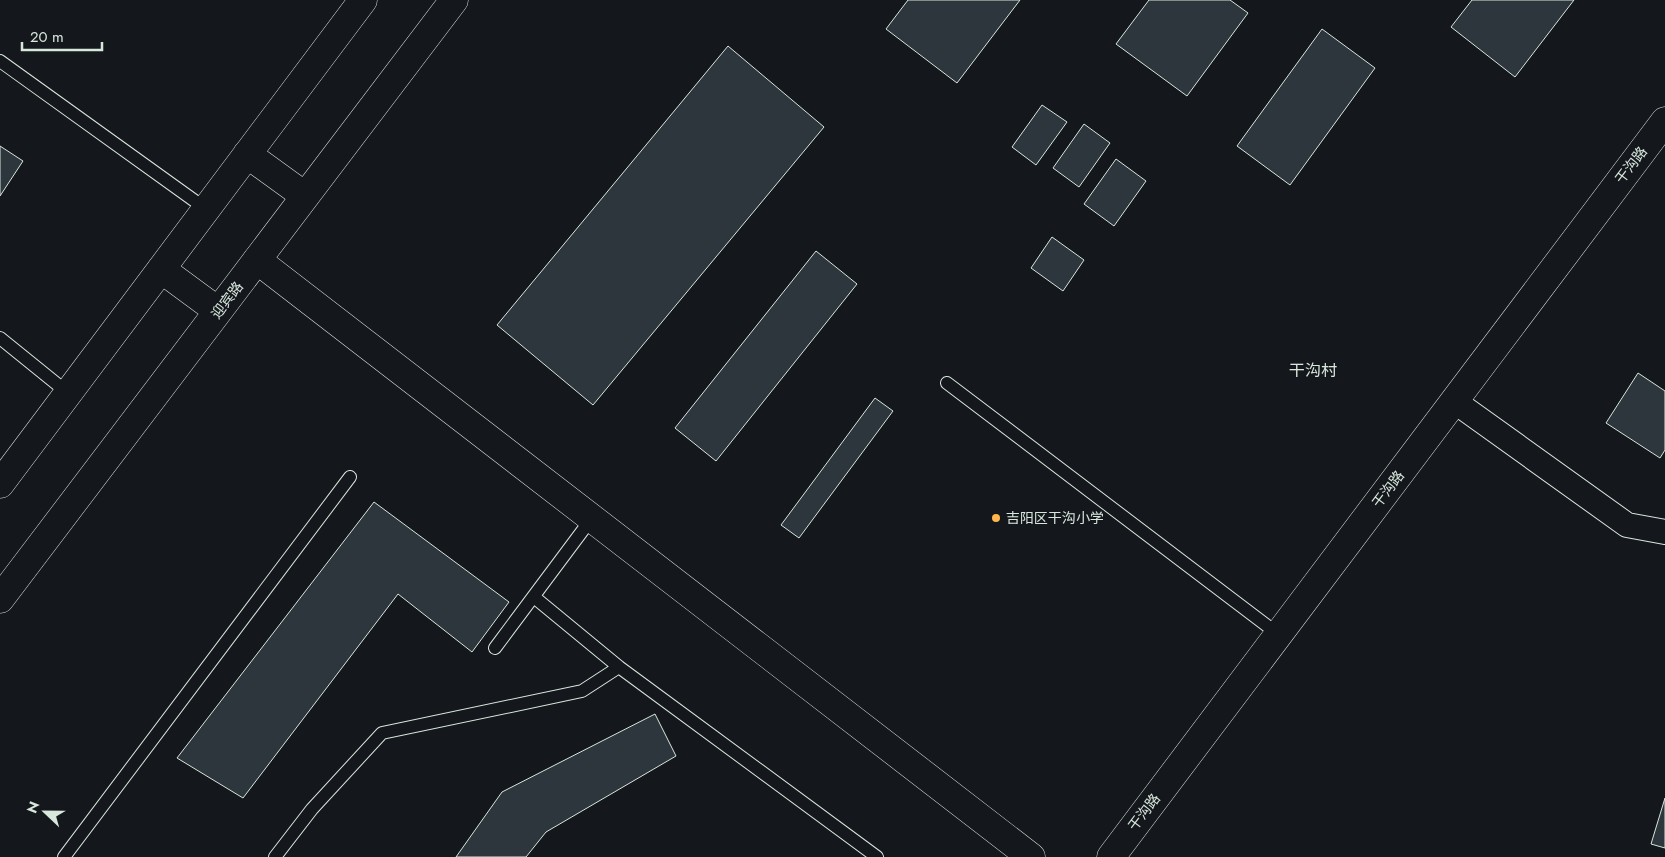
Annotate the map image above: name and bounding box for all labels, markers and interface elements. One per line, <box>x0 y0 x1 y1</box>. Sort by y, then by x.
scale bar <box>22 20 102 52</box>
text: 20 m <box>30 26 64 48</box>
street label: 干沟路 <box>1610 142 1652 188</box>
street label: 迎宾路 <box>206 277 248 323</box>
district label: 干沟村 <box>1289 359 1337 382</box>
street label: 干沟路 <box>1367 466 1409 512</box>
place label: 吉阳区干沟小学 <box>1006 508 1104 528</box>
marker: 吉阳区干沟小学 <box>990 512 1002 524</box>
north arrow <box>20 787 70 837</box>
street label: 干沟路 <box>1123 789 1165 835</box>
text: N <box>22 798 44 816</box>

